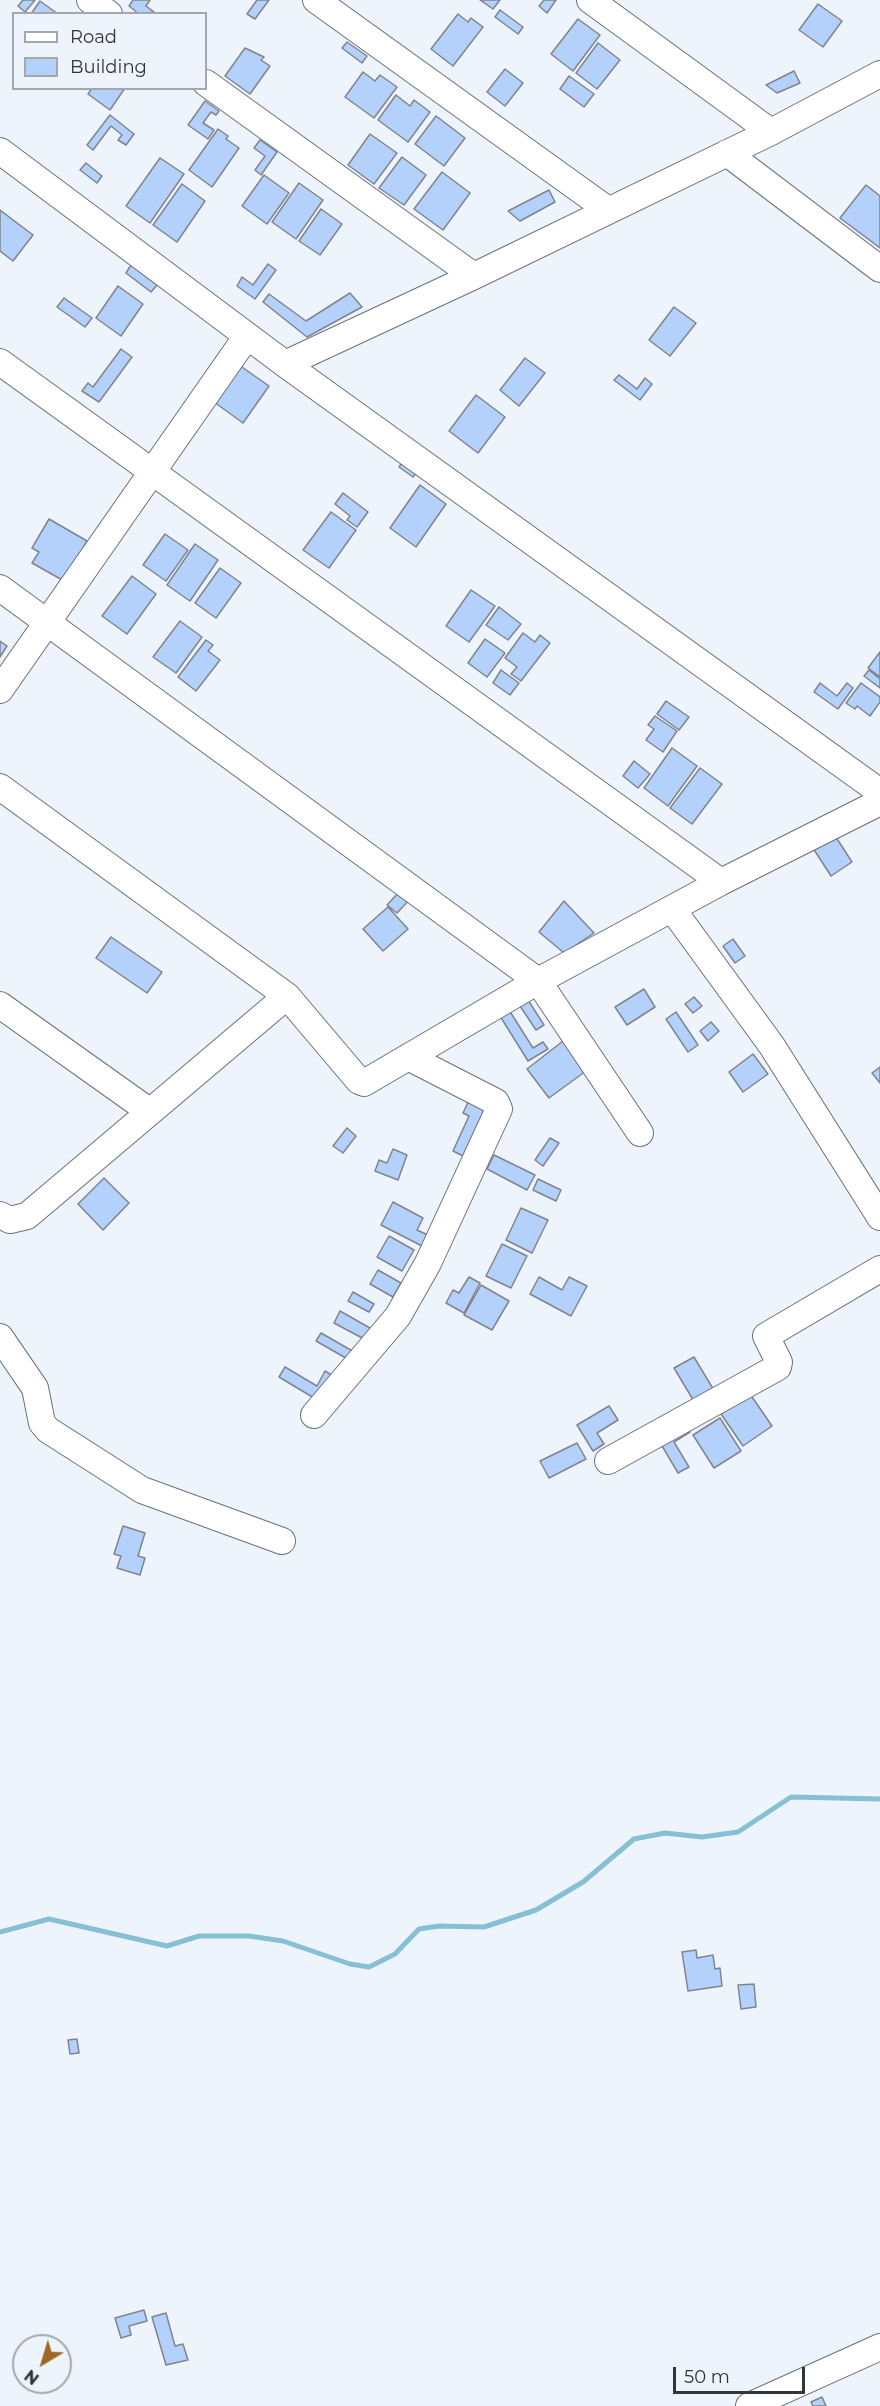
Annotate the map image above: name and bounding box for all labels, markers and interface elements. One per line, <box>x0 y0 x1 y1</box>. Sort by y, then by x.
legend <box>12 12 207 90</box>
text: Road <box>70 26 117 48</box>
text: Building <box>70 56 147 78</box>
north arrow <box>12 2334 72 2394</box>
scale bar <box>676 2355 808 2393</box>
text: N <box>21 2366 43 2388</box>
text: 50 m <box>684 2366 730 2388</box>

